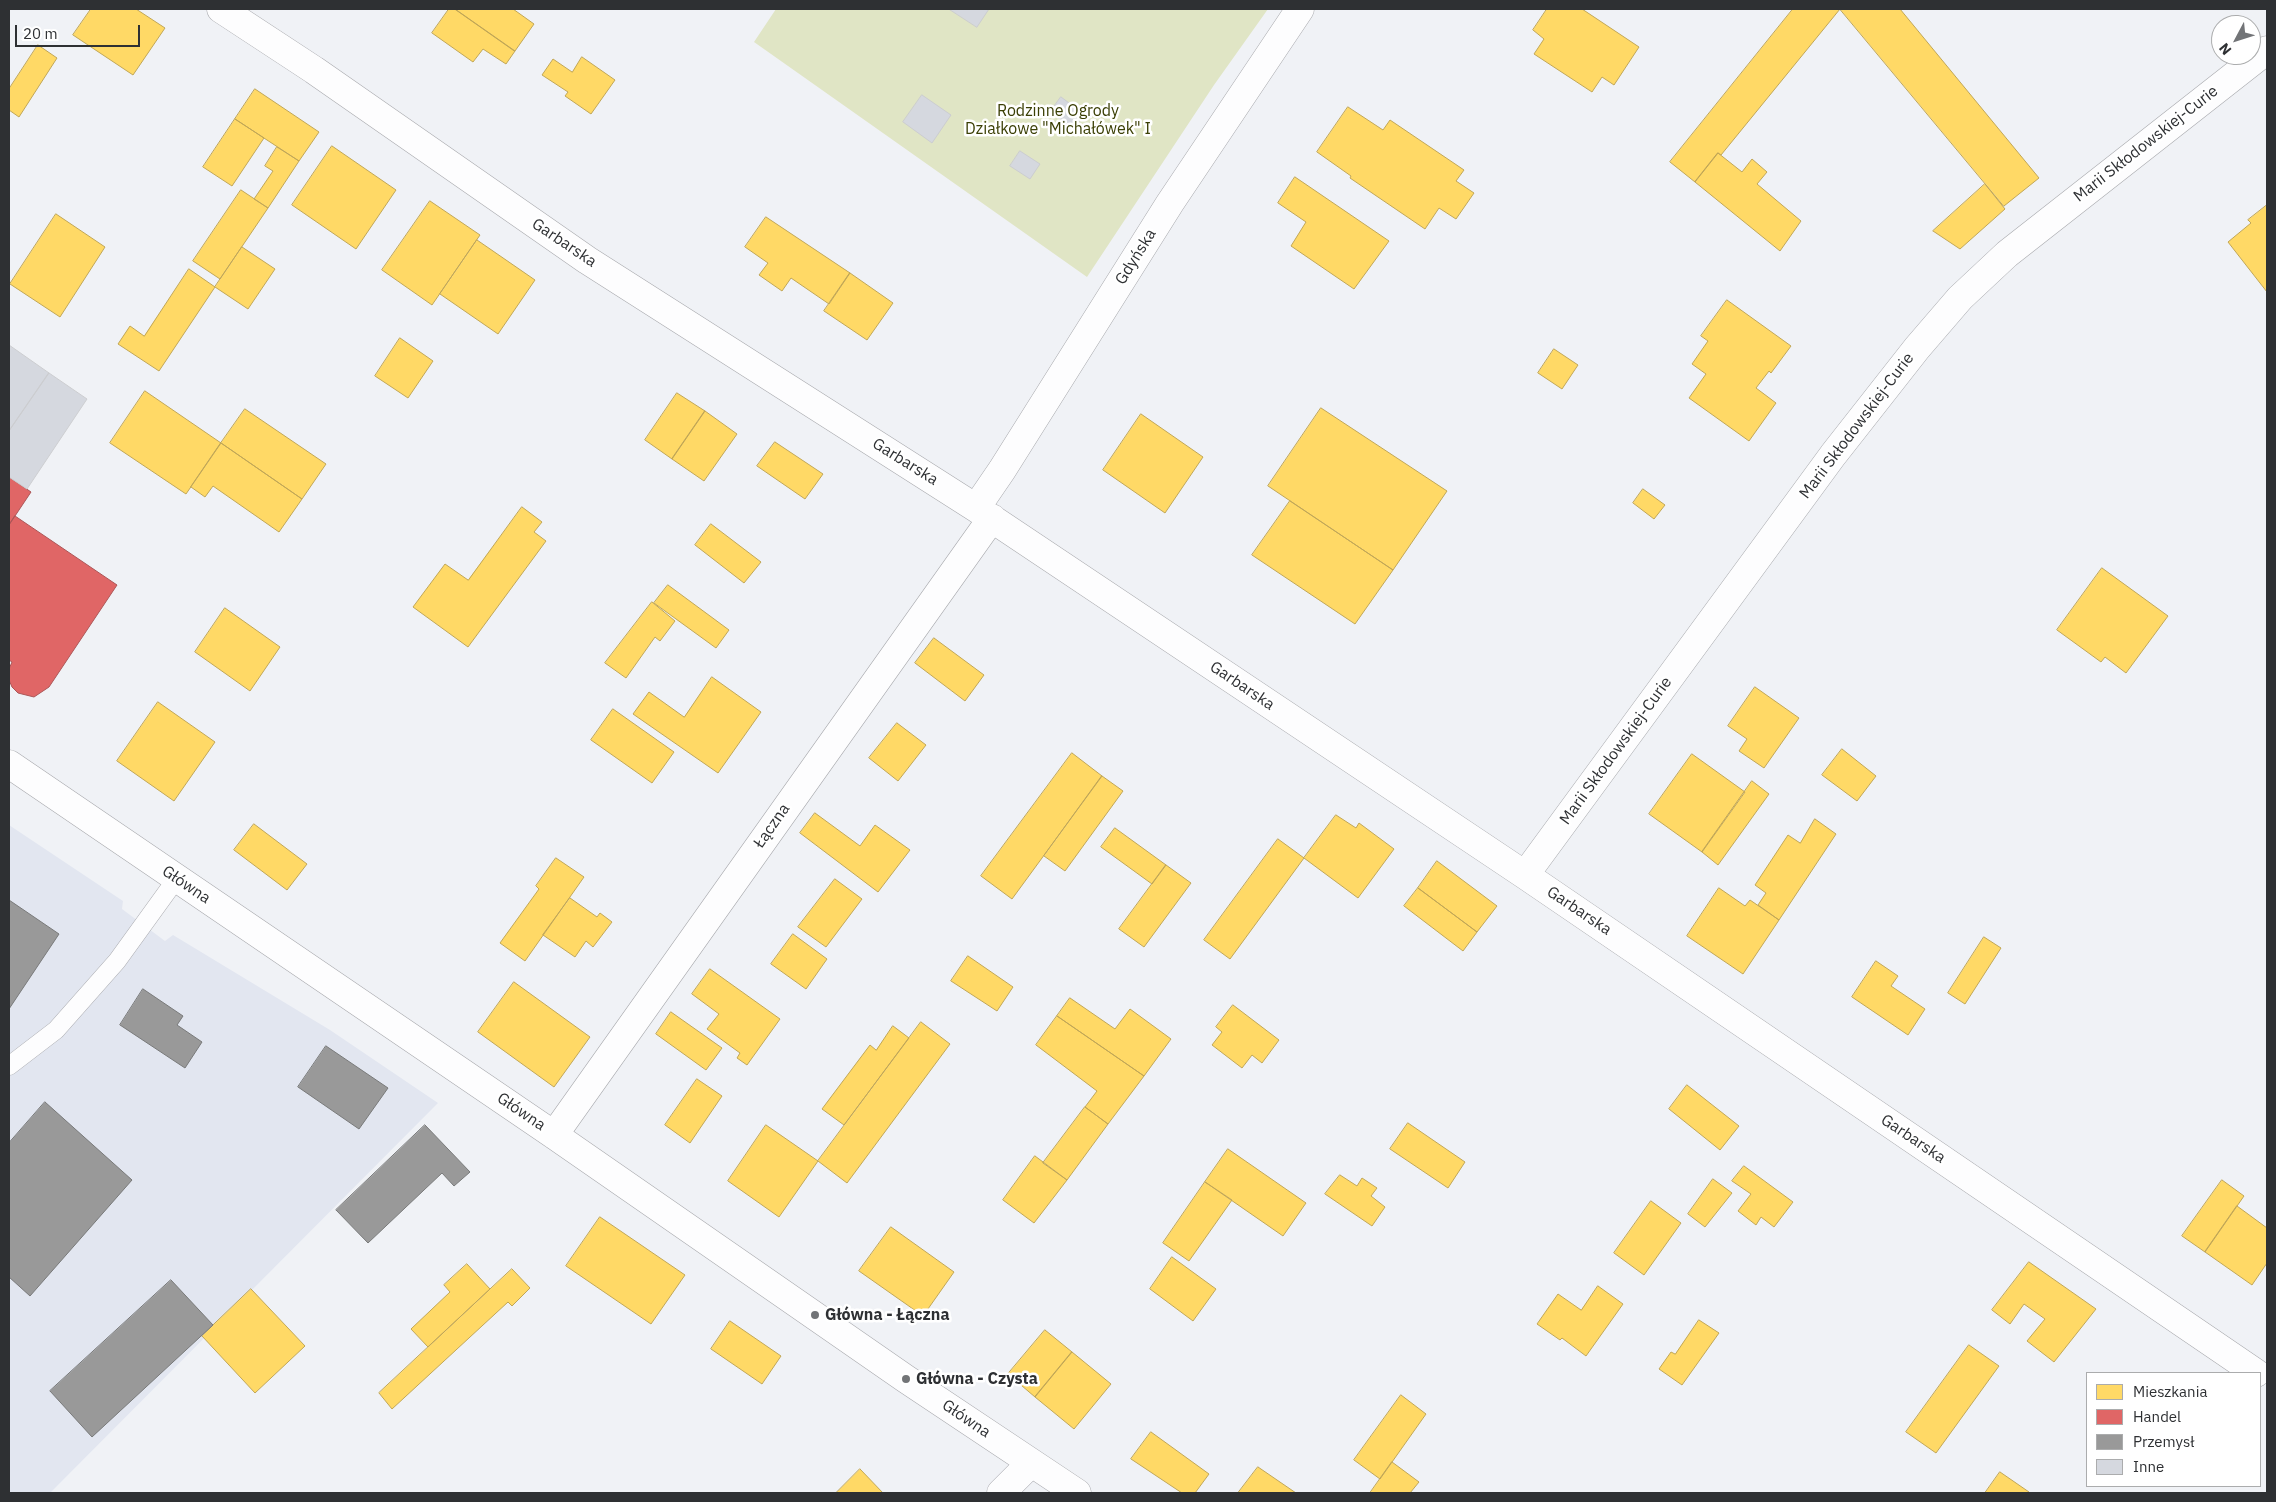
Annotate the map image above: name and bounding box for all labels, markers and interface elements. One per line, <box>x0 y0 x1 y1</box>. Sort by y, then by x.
scale bar <box>18 15 142 47</box>
north arrow <box>2211 15 2261 65</box>
text: 20 m <box>23 24 58 43</box>
text: N <box>2215 39 2235 59</box>
street label: Marii Skłodowskiej-Curie <box>2070 82 2222 206</box>
park label: Rodzinne Ogrody Działkowe "Michałówek" I <box>965 101 1151 139</box>
street label: Garbarska <box>528 214 600 272</box>
street label: Gdyńska <box>1111 226 1161 288</box>
street label: Marii Skłodowskiej-Curie <box>1796 349 1918 503</box>
street label: Garbarska <box>869 434 941 490</box>
street label: Garbarska <box>1206 657 1278 715</box>
street label: Marii Skłodowskiej-Curie <box>1556 673 1676 829</box>
street label: Łączna <box>750 800 794 852</box>
street label: Główna <box>158 862 214 908</box>
street label: Garbarska <box>1543 882 1615 940</box>
street label: Główna <box>493 1089 549 1135</box>
street label: Garbarska <box>1877 1110 1949 1168</box>
place label: Główna - Łączna <box>825 1305 949 1325</box>
marker: Główna - Łączna <box>809 1309 821 1321</box>
place label: Główna - Czysta <box>916 1369 1038 1389</box>
legend <box>2086 1372 2261 1487</box>
marker: Główna - Czysta <box>900 1373 912 1385</box>
text: Mieszkania <box>2133 1382 2207 1401</box>
street label: Główna <box>938 1396 994 1442</box>
text: Handel <box>2133 1407 2181 1426</box>
text: Przemysł <box>2133 1432 2194 1451</box>
text: Inne <box>2133 1457 2164 1476</box>

